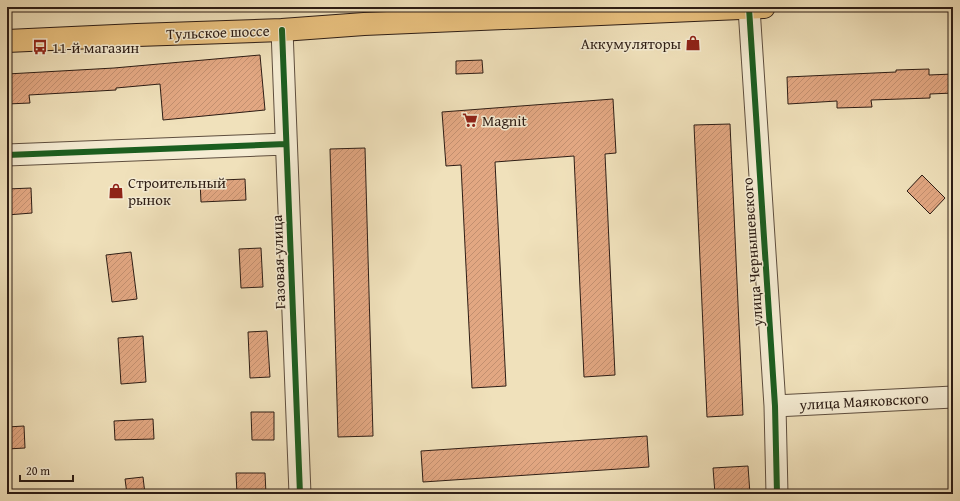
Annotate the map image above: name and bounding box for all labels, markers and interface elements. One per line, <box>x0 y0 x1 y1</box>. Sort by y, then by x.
street label: Тульское шоссе <box>166 20 270 44</box>
place label: Аккумуляторы <box>581 33 681 54</box>
shop icon: Аккумуляторы <box>684 34 702 52</box>
place label: 11-й магазин <box>52 37 140 58</box>
bus stop icon: 11-й магазин <box>31 38 49 56</box>
place label: Magnit <box>482 110 527 131</box>
supermarket icon: Magnit <box>461 111 479 129</box>
place label: Строительный рынок <box>128 172 226 210</box>
street label: улица Чернышевского <box>736 177 768 328</box>
shop icon: Строительный рынок <box>107 182 125 200</box>
street label: Газовая улица <box>266 214 290 310</box>
street label: улица Маяковского <box>798 387 929 415</box>
scale bar <box>20 457 73 483</box>
text: 20 m <box>26 462 50 479</box>

